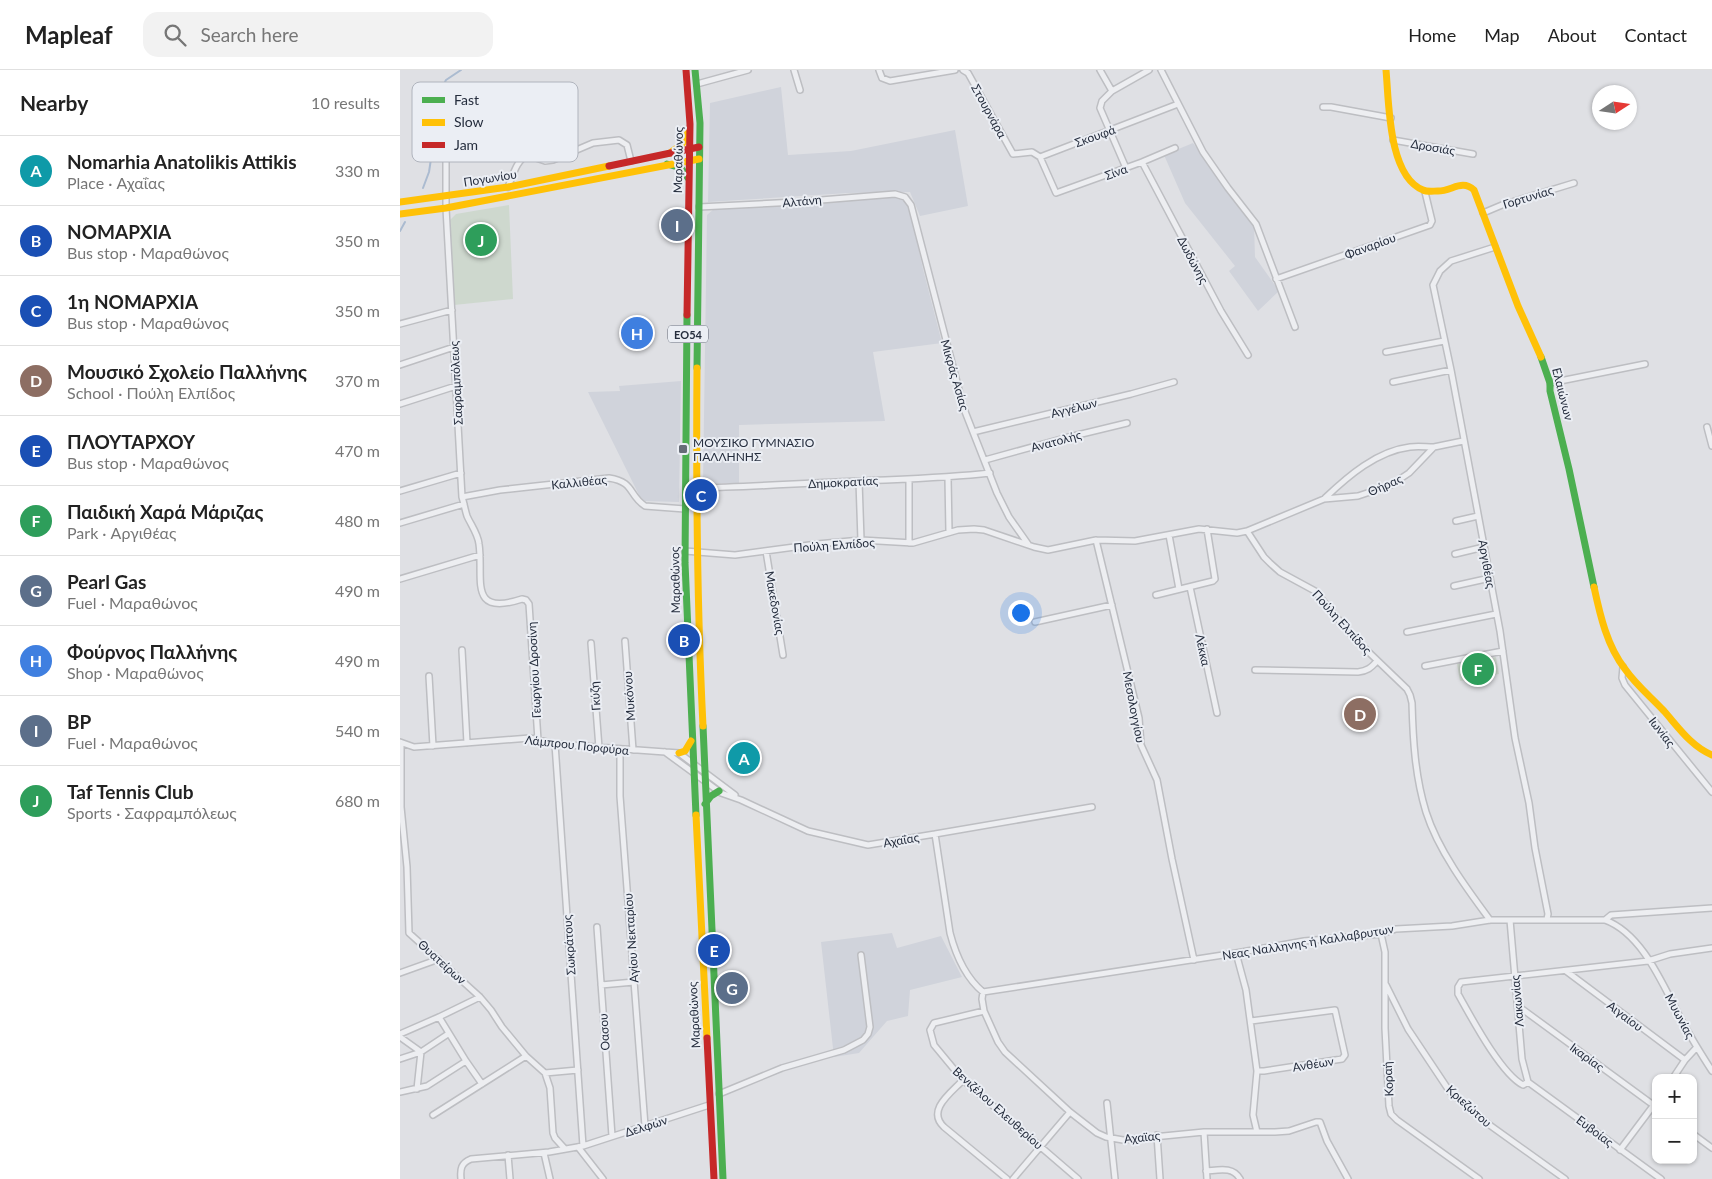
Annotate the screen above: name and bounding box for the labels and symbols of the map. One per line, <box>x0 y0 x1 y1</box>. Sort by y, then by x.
street label: Στουρνάρα <box>968 81 1010 141</box>
legend <box>412 82 578 162</box>
north arrow <box>1592 85 1637 130</box>
text: Fast <box>454 91 479 108</box>
text: Slow <box>454 113 484 130</box>
street label: Σκουφά <box>1073 121 1118 150</box>
street label: Μαραθώνος <box>670 126 686 193</box>
text: Jam <box>454 136 478 153</box>
street label: Δροσιάς <box>1410 136 1457 158</box>
street label: Σίνα <box>1103 161 1130 183</box>
street label: Πογωνίου <box>462 166 518 190</box>
street label: Γορτυνίας <box>1501 182 1555 212</box>
street label: Αλτάνη <box>782 192 822 210</box>
pin: I <box>661 206 693 244</box>
pin: J <box>465 221 497 259</box>
street label: Φαναρίου <box>1342 230 1398 262</box>
street label: Δωδώνης <box>1174 234 1212 287</box>
pin: H <box>621 314 653 352</box>
road number: ΕΟ54 <box>668 325 708 342</box>
street label: Μικράς Ασίας <box>938 338 972 413</box>
street label: Σαφραμπόλεως <box>446 340 466 425</box>
street label: Ελαιώνων <box>1549 366 1577 422</box>
street label: Αγγέλων <box>1049 395 1099 421</box>
street label: Ανατολής <box>1029 427 1083 455</box>
place label: ΜΟΥΣΙΚΟ ΓΥΜΝΑΣΙΟ ΠΑΛΛΗΝΗΣ <box>693 435 815 464</box>
marker: ΜΟΥΣΙΚΟ ΓΥΜΝΑΣΙΟ ΠΑΛΛΗΝΗΣ <box>677 443 689 455</box>
street label: Θήρας <box>1365 471 1405 499</box>
street label: Καλλιθέας <box>550 472 608 492</box>
street label: Δημοκρατίας <box>808 473 879 491</box>
pin: C <box>685 476 717 514</box>
street label: Πούλη Ελπίδος <box>793 535 876 555</box>
street label: Αργιθέας <box>1475 538 1499 590</box>
street label: Μαραθώνος <box>667 546 683 613</box>
street label: Μακεδονίας <box>762 570 788 637</box>
street label: Πούλη Ελπίδος <box>1309 587 1375 658</box>
your location <box>1008 600 1034 626</box>
street label: Γεωργίου Δροσίνη <box>524 621 544 719</box>
pin: B <box>668 621 700 659</box>
street label: Λέκκα <box>1192 633 1214 668</box>
pin: F <box>1462 650 1494 688</box>
street label: Μεσολογγίου <box>1120 670 1148 744</box>
street label: Μυκόνου <box>620 671 638 721</box>
street label: Γκύζη <box>586 681 604 711</box>
pin: D <box>1344 695 1376 733</box>
street label: Ιωνίας <box>1646 714 1679 750</box>
street label: Λάμπρου Πορφύρα <box>524 732 631 758</box>
pin: A <box>728 739 760 777</box>
street label: Αχαΐας <box>882 829 921 851</box>
street label: Αγίου Νεκταρίου <box>620 893 642 983</box>
street label: Σωκράτους <box>559 914 579 976</box>
street label: Νεας Nαλληνης ή Καλλαβρυτων <box>1221 921 1395 963</box>
pin: E <box>698 931 730 969</box>
street label: Θυατείρων <box>415 937 469 987</box>
pin: G <box>716 969 748 1007</box>
street label: Λακωνίας <box>1507 974 1527 1028</box>
street label: Μαραθώνος <box>685 981 703 1049</box>
street label: Μυωνίας <box>1662 991 1698 1041</box>
street label: Αιγαίου <box>1604 998 1646 1034</box>
street label: Οασου <box>595 1013 613 1051</box>
street label: Ικαρίας <box>1567 1040 1607 1075</box>
street label: Ανθέων <box>1291 1053 1335 1075</box>
street label: Κοραή <box>1380 1061 1396 1097</box>
street label: Βενιζέλου Ελευθερίου <box>950 1063 1046 1153</box>
street label: Κριεζώτου <box>1443 1082 1495 1130</box>
street label: Δελφών <box>623 1112 669 1140</box>
street label: Ευβοίας <box>1573 1112 1617 1150</box>
street label: Αχαϊας <box>1123 1128 1161 1146</box>

